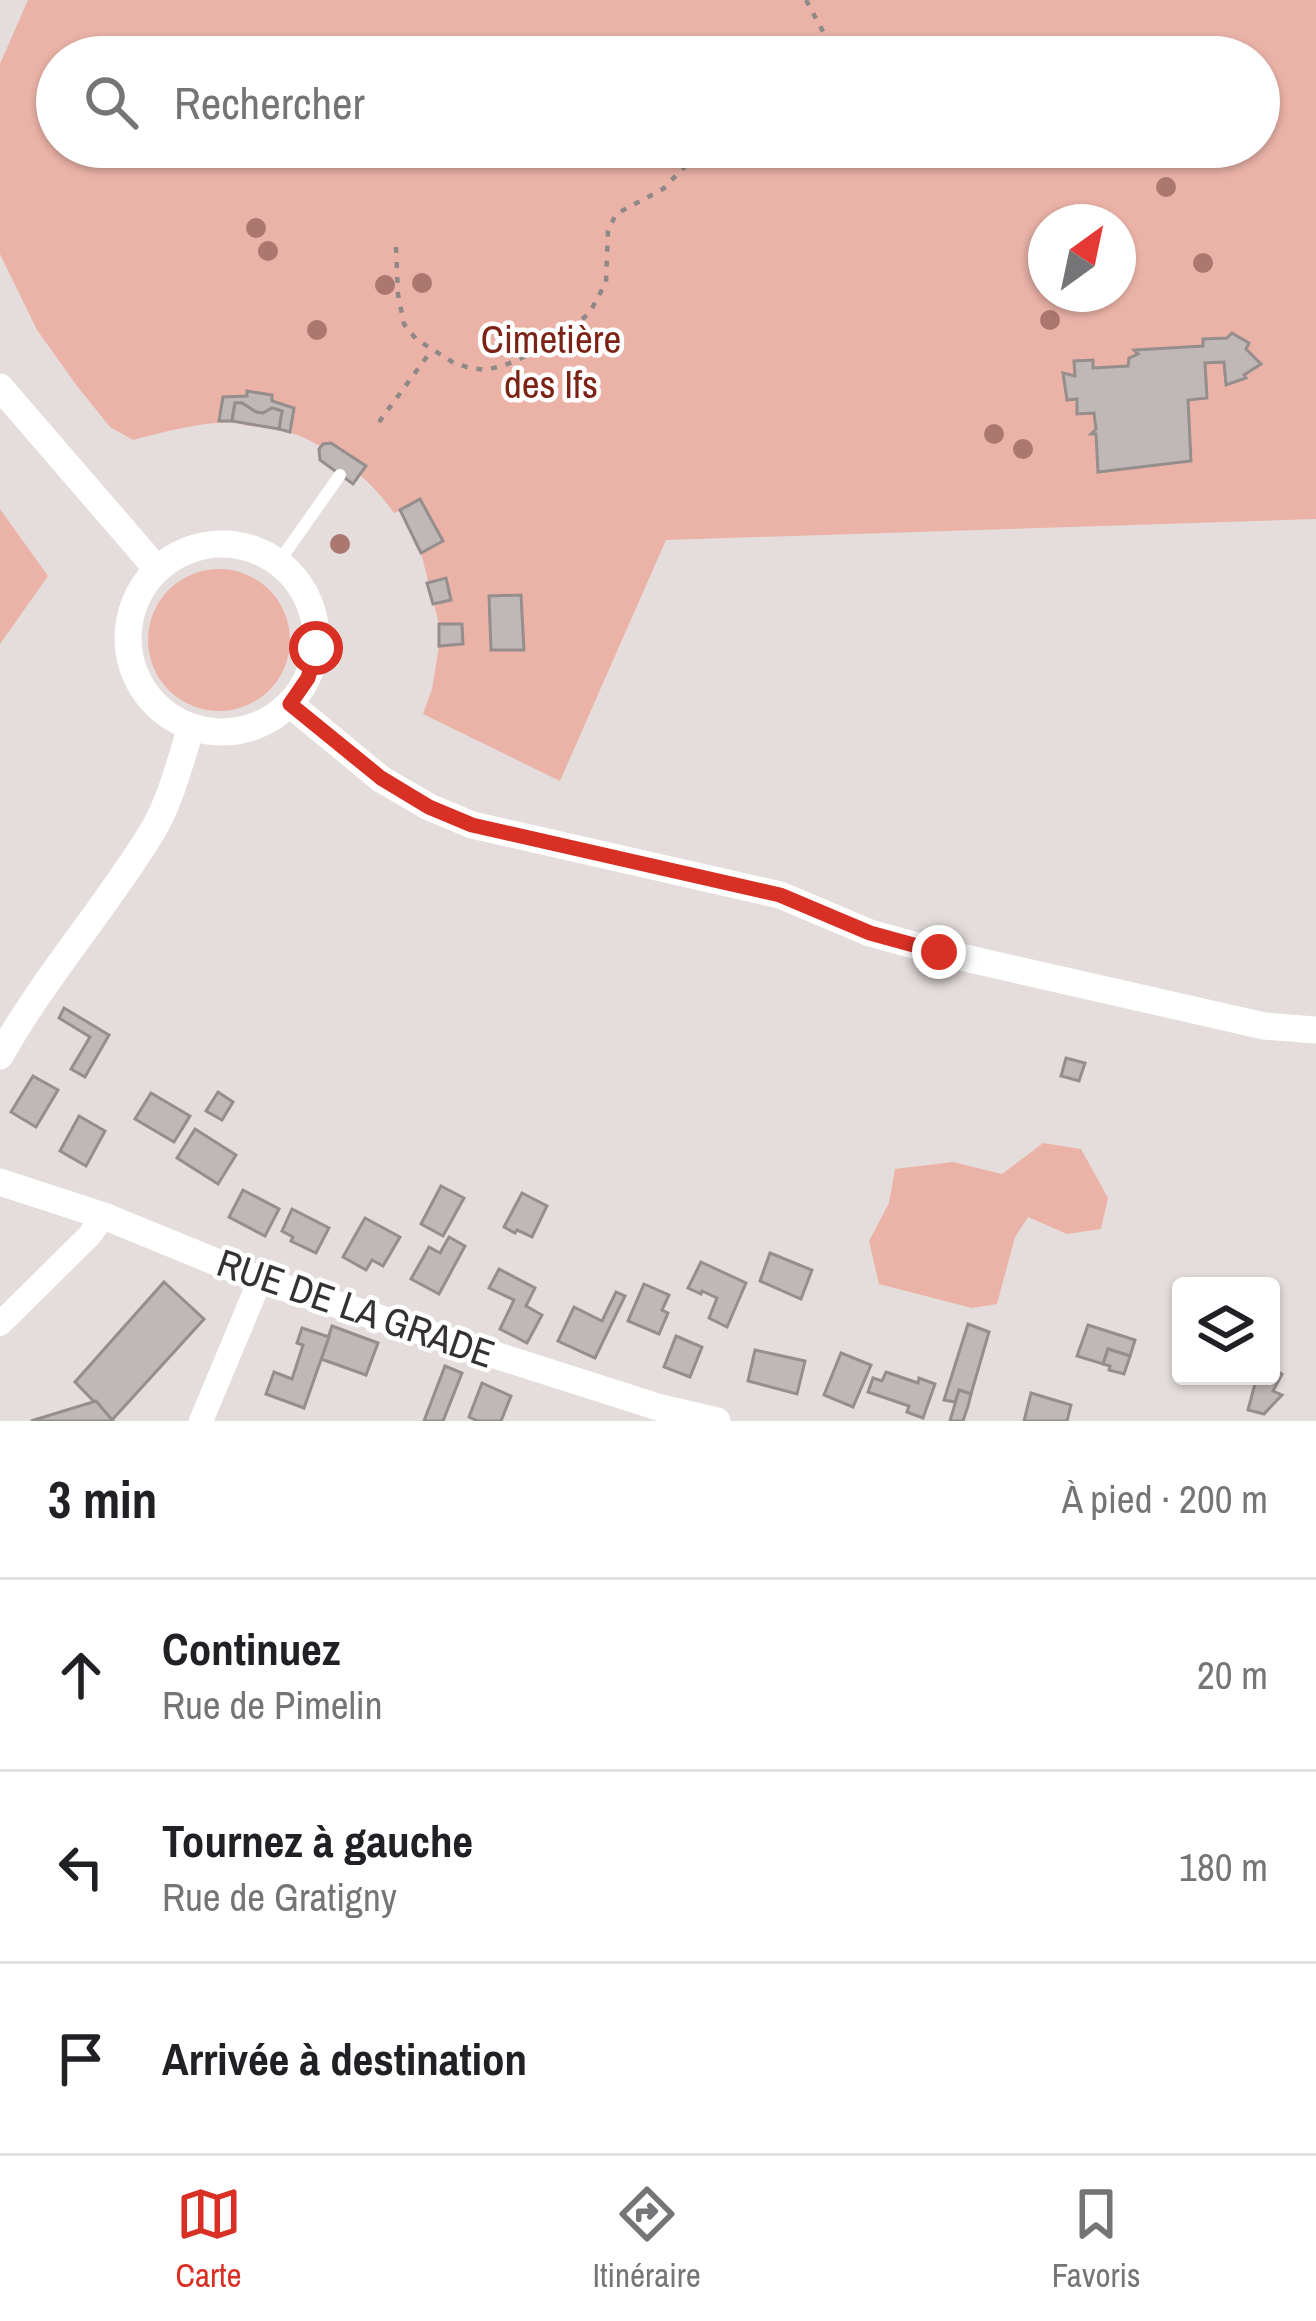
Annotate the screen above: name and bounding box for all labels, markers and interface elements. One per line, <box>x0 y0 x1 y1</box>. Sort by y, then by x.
search box <box>36 36 1280 168</box>
icon: search <box>78 69 144 135</box>
text: Rechercher <box>174 72 365 133</box>
north arrow <box>1028 204 1136 312</box>
park label: Cimetière des Ifs <box>481 313 621 410</box>
route start <box>289 621 343 675</box>
route end <box>912 925 966 979</box>
street label: RUE DE LA GRADE <box>211 1236 501 1380</box>
map controls <box>1172 1277 1280 1385</box>
button: layers <box>1172 1277 1280 1385</box>
text: 3 min <box>48 1465 157 1534</box>
text: À pied · 200 m <box>1062 1473 1268 1525</box>
text: Continuez <box>162 1618 340 1679</box>
icon: ahead <box>48 1642 114 1708</box>
text: 20 m <box>1197 1649 1268 1701</box>
text: Rue de Pimelin <box>162 1679 382 1731</box>
text: Tournez à gauche <box>162 1810 473 1871</box>
icon: left <box>48 1834 114 1900</box>
text: 180 m <box>1179 1841 1268 1893</box>
text: Rue de Gratigny <box>162 1871 397 1923</box>
icon: arrive <box>48 2026 114 2092</box>
text: Arrivée à destination <box>162 2028 527 2089</box>
tab: Carte <box>175 2181 242 2297</box>
tab: Itinéraire <box>592 2181 701 2297</box>
tab: Favoris <box>1052 2181 1141 2297</box>

